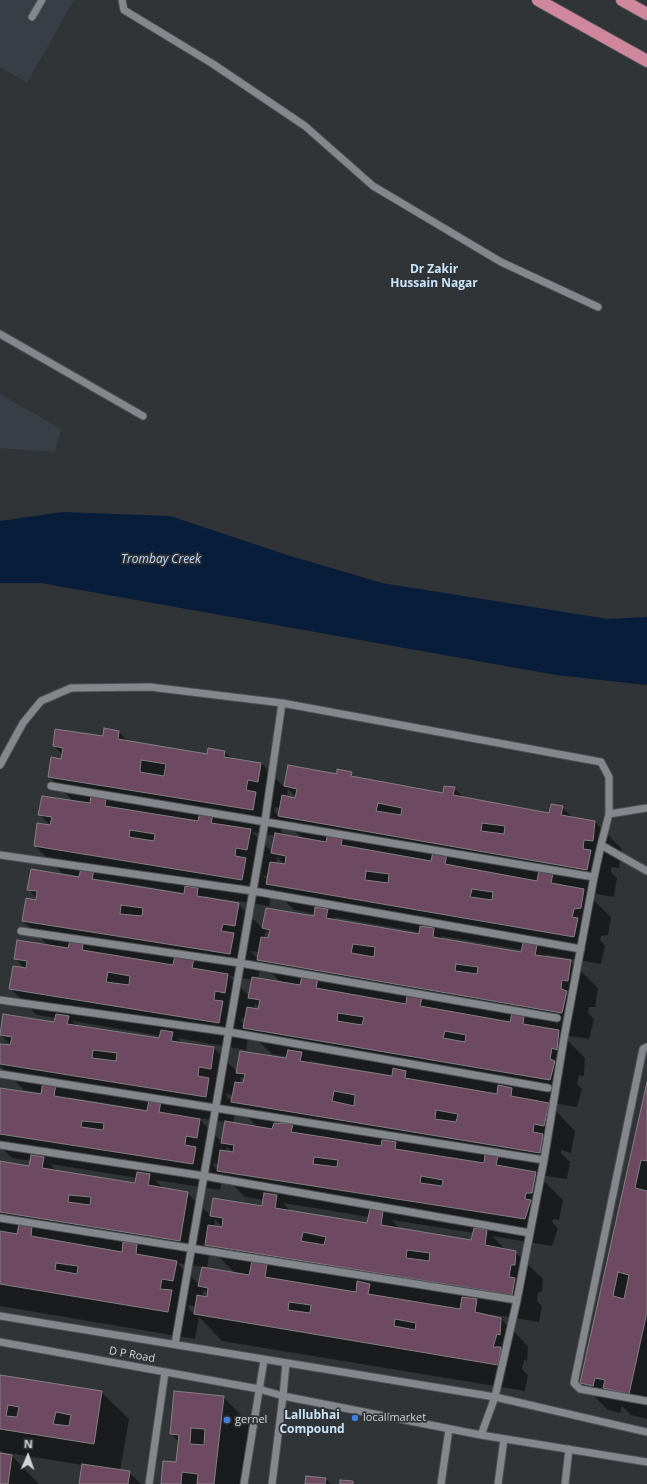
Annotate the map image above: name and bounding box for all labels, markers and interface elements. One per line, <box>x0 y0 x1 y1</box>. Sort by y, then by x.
district label: Dr Zakir Hussain Nagar <box>390 263 478 291</box>
water label: Trombay Creek <box>121 553 201 567</box>
street label: D P Road <box>108 1344 156 1366</box>
district label: Lallubhai Compound <box>279 1409 345 1437</box>
place label: local market <box>363 1411 426 1425</box>
place label: gernel <box>235 1413 267 1427</box>
marker: local market <box>350 1413 360 1423</box>
marker: gernel <box>222 1415 232 1425</box>
north arrow <box>8 1436 48 1476</box>
text: N <box>24 1436 33 1451</box>

